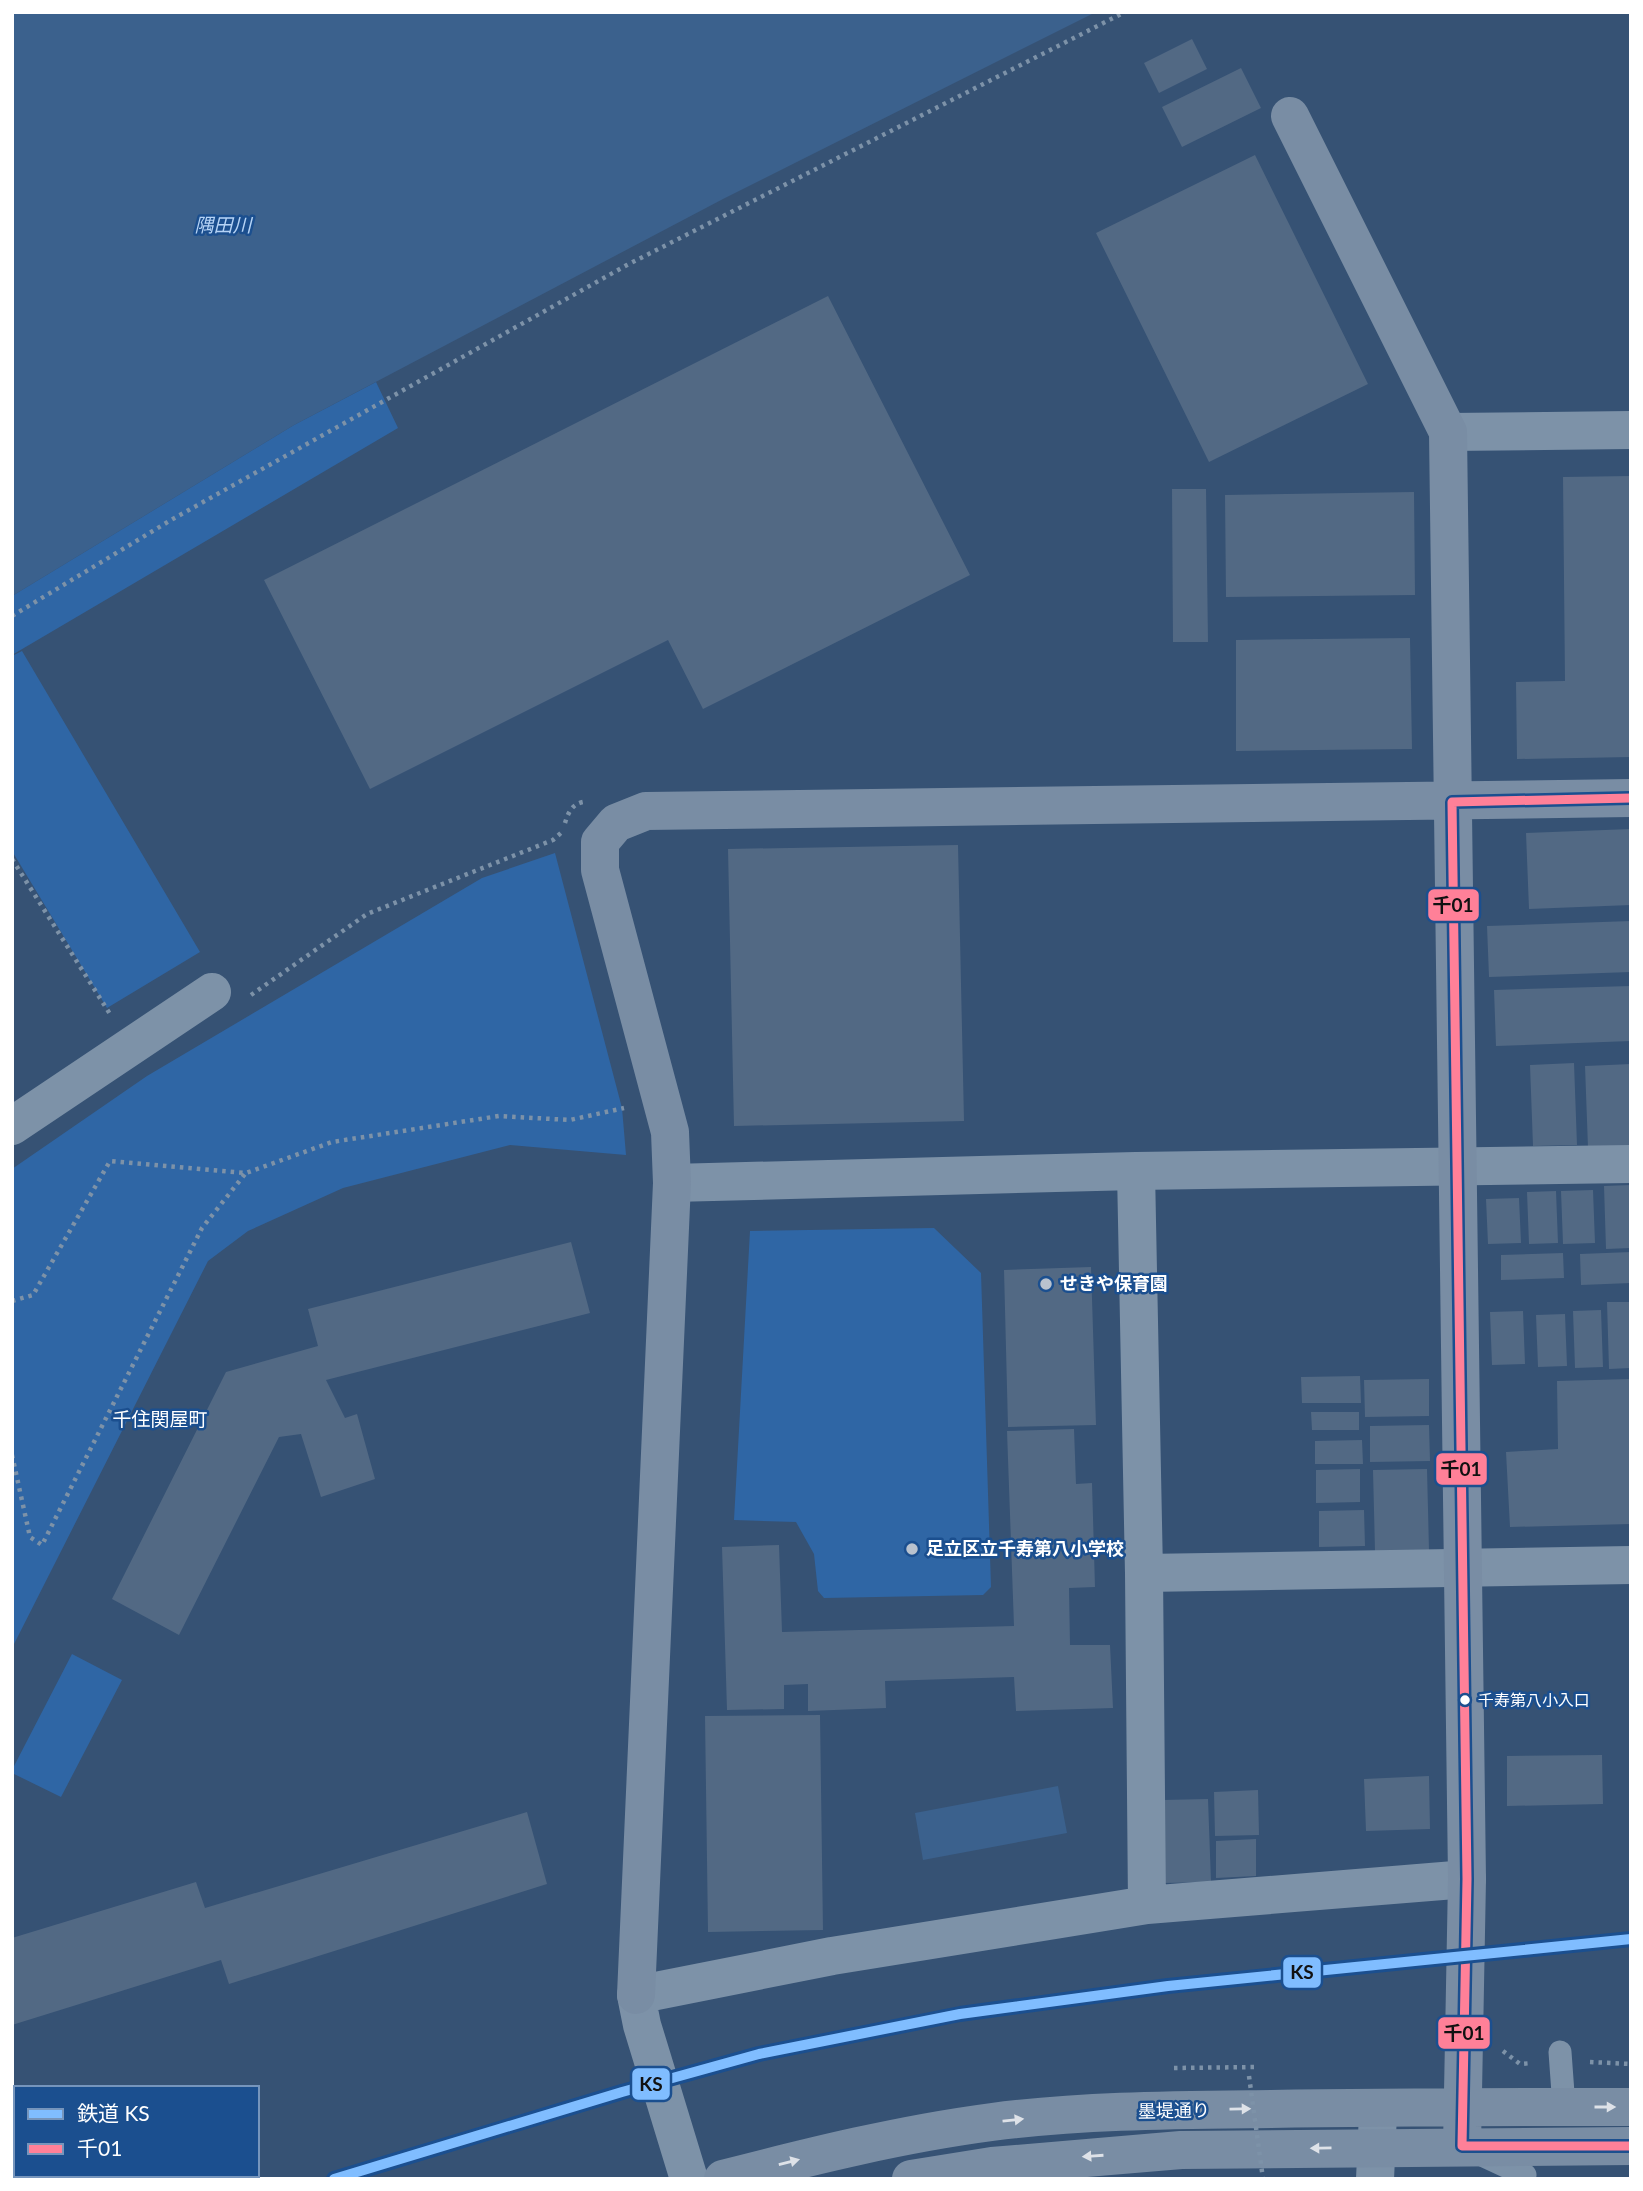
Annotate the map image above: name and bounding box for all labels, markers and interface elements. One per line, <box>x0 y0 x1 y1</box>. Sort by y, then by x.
water label: 隅田川 <box>194 213 253 236</box>
line badge: 千01 <box>1427 888 1480 922</box>
text: 千01 <box>1432 893 1474 916</box>
place label: せきや保育園 <box>1060 1272 1168 1294</box>
marker: せきや保育園 <box>1038 1276 1054 1292</box>
district label: 千住関屋町 <box>112 1407 208 1430</box>
line badge: 千01 <box>1435 1452 1488 1486</box>
text: 千01 <box>1440 1457 1482 1480</box>
place label: 足立区立千寿第八小学校 <box>926 1537 1124 1559</box>
marker: 足立区立千寿第八小学校 <box>904 1541 920 1557</box>
place label: 千寿第八小入口 <box>1478 1690 1590 1709</box>
marker: 千寿第八小入口 <box>1458 1693 1472 1707</box>
line badge: KS <box>1282 1956 1322 1989</box>
text: KS <box>1290 1960 1314 1983</box>
line badge: 千01 <box>1437 2016 1491 2050</box>
text: 千01 <box>1443 2021 1485 2044</box>
line badge: KS <box>631 2067 671 2101</box>
text: KS <box>639 2072 663 2095</box>
legend <box>14 2086 259 2177</box>
street label: 墨堤通り <box>1138 2098 1210 2122</box>
text: 鉄道 KS <box>77 2100 150 2125</box>
one-way arrow <box>1594 2101 1616 2113</box>
one-way arrow <box>1229 2103 1251 2115</box>
one-way arrow <box>1002 2114 1024 2125</box>
text: 千01 <box>77 2135 122 2160</box>
one-way arrow <box>1310 2142 1332 2154</box>
one-way arrow <box>1082 2151 1104 2162</box>
one-way arrow <box>778 2156 800 2167</box>

